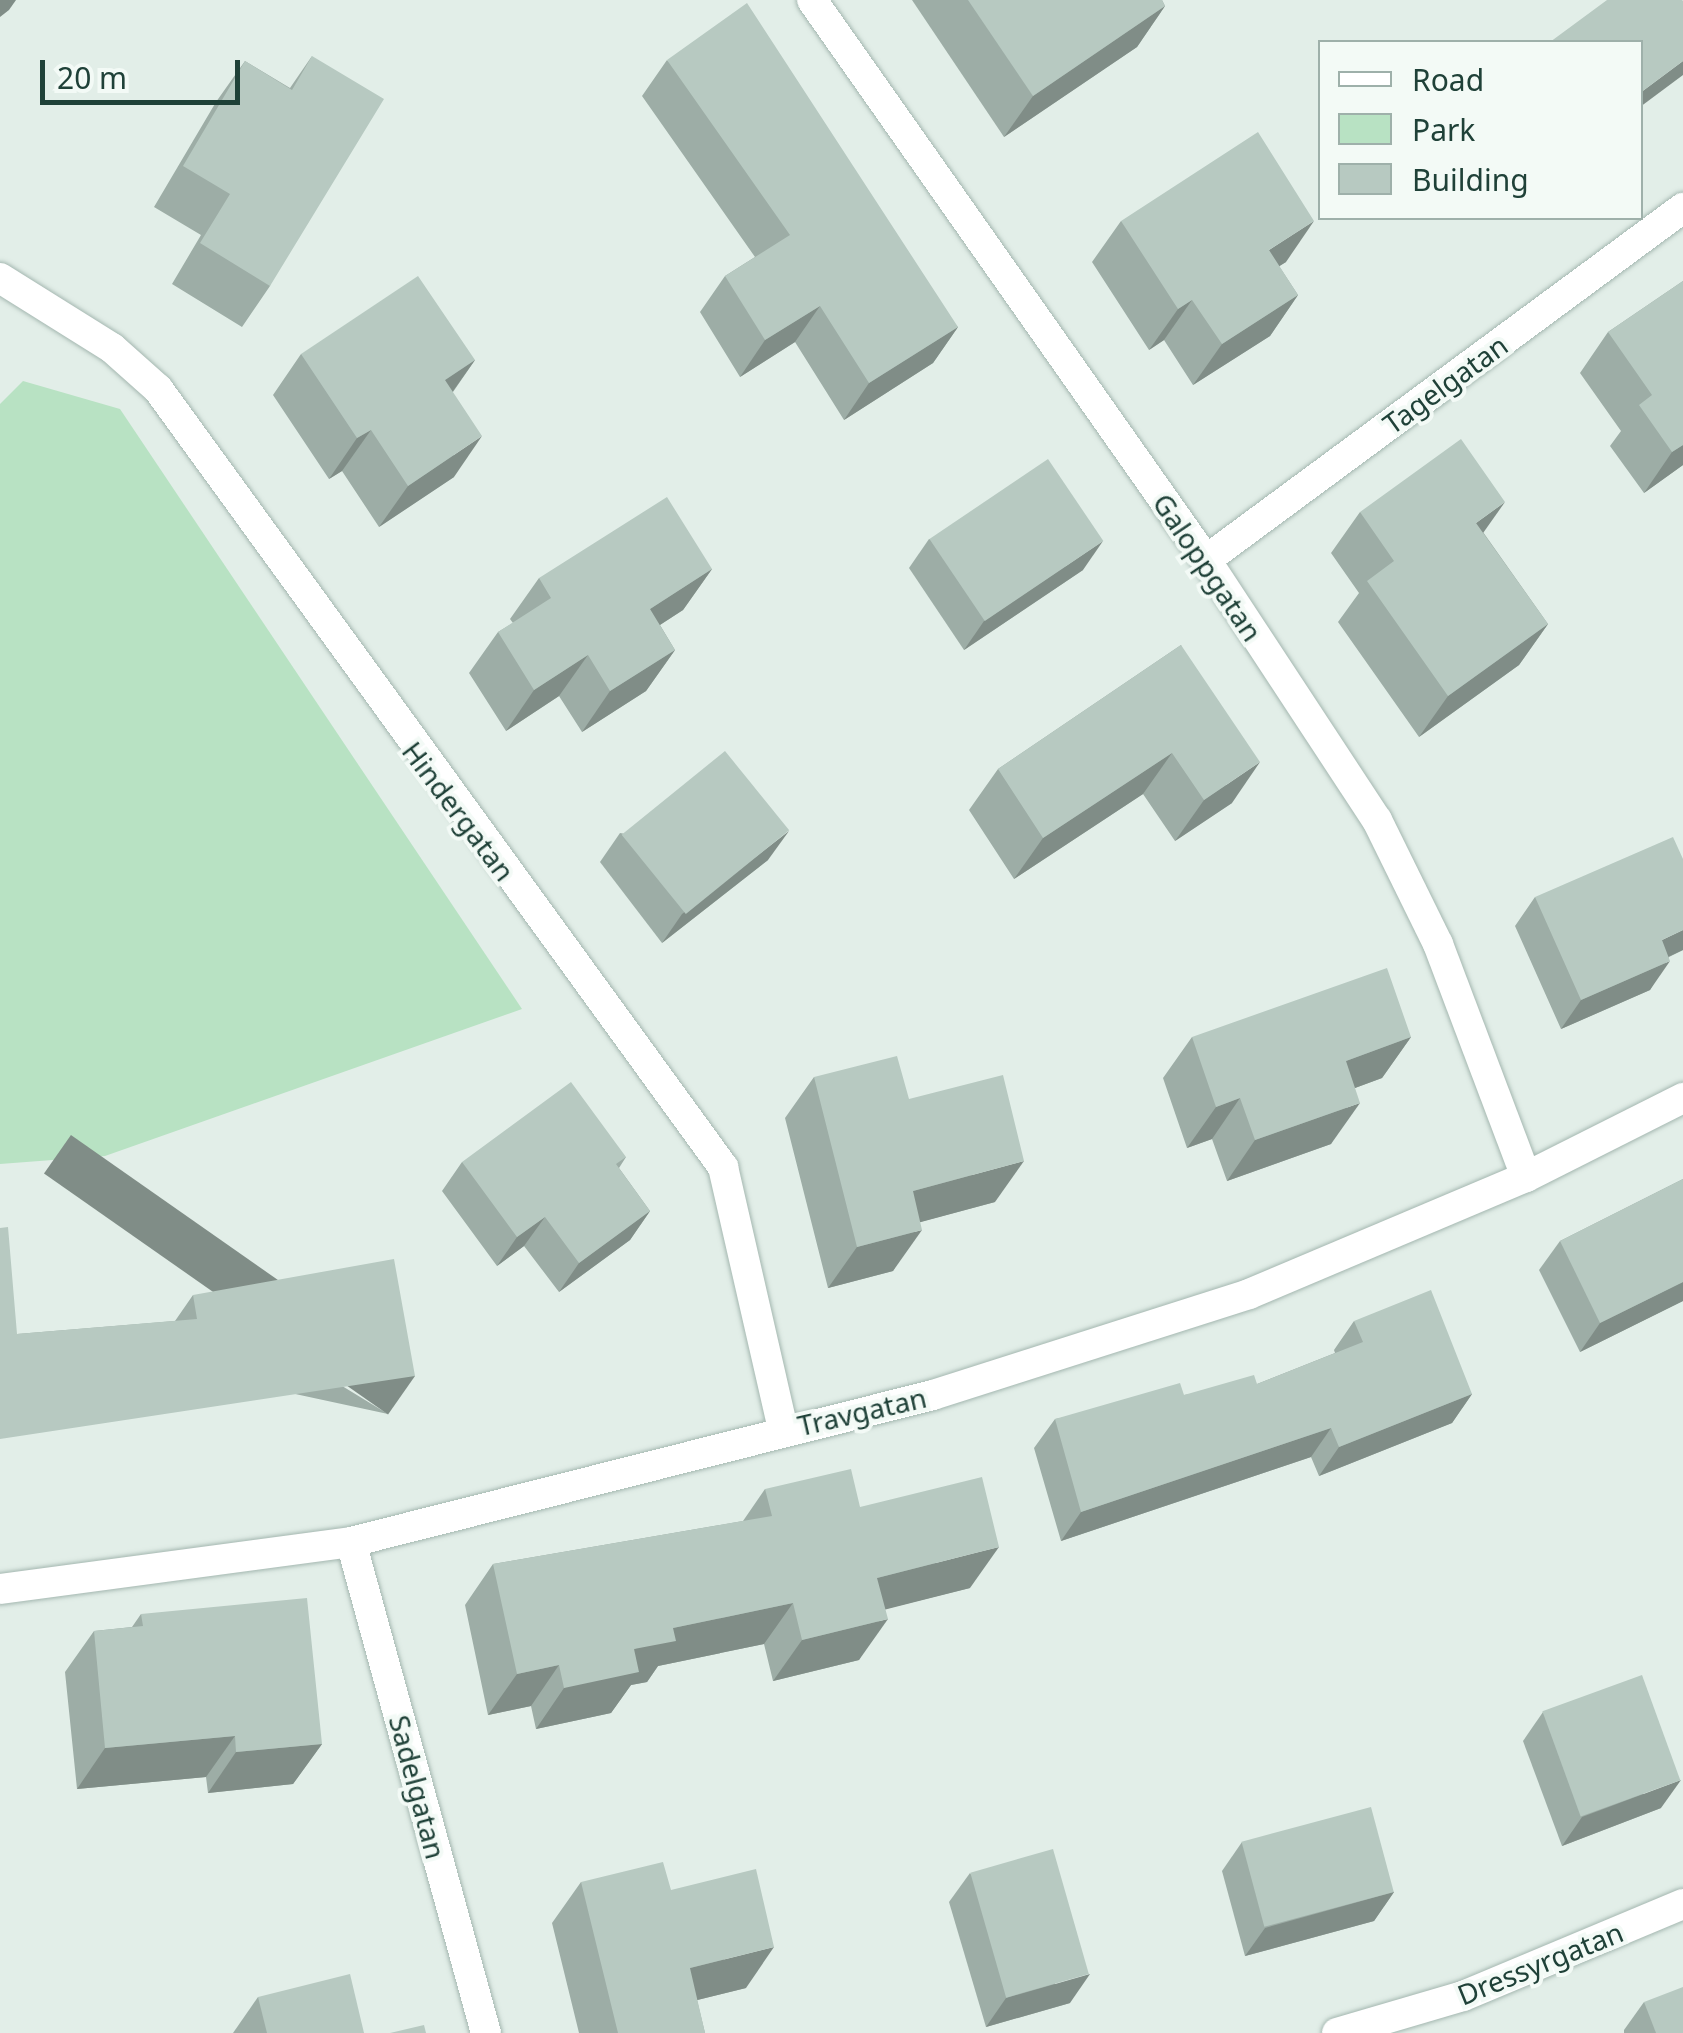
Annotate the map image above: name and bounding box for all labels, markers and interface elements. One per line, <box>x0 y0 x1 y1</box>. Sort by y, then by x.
scale bar <box>45 40 245 102</box>
legend <box>1318 40 1643 220</box>
text: 20 m <box>57 57 127 98</box>
text: Road <box>1412 59 1484 100</box>
text: Park <box>1412 109 1475 150</box>
text: Building <box>1412 159 1529 200</box>
street label: Tagelgatan <box>1376 328 1514 440</box>
street label: Galoppgatan <box>1146 487 1270 647</box>
street label: Hindergatan <box>396 735 522 887</box>
street label: Travgatan <box>794 1380 930 1442</box>
street label: Sadelgatan <box>383 1711 453 1863</box>
street label: Dressyrgatan <box>1452 1915 1628 2011</box>

